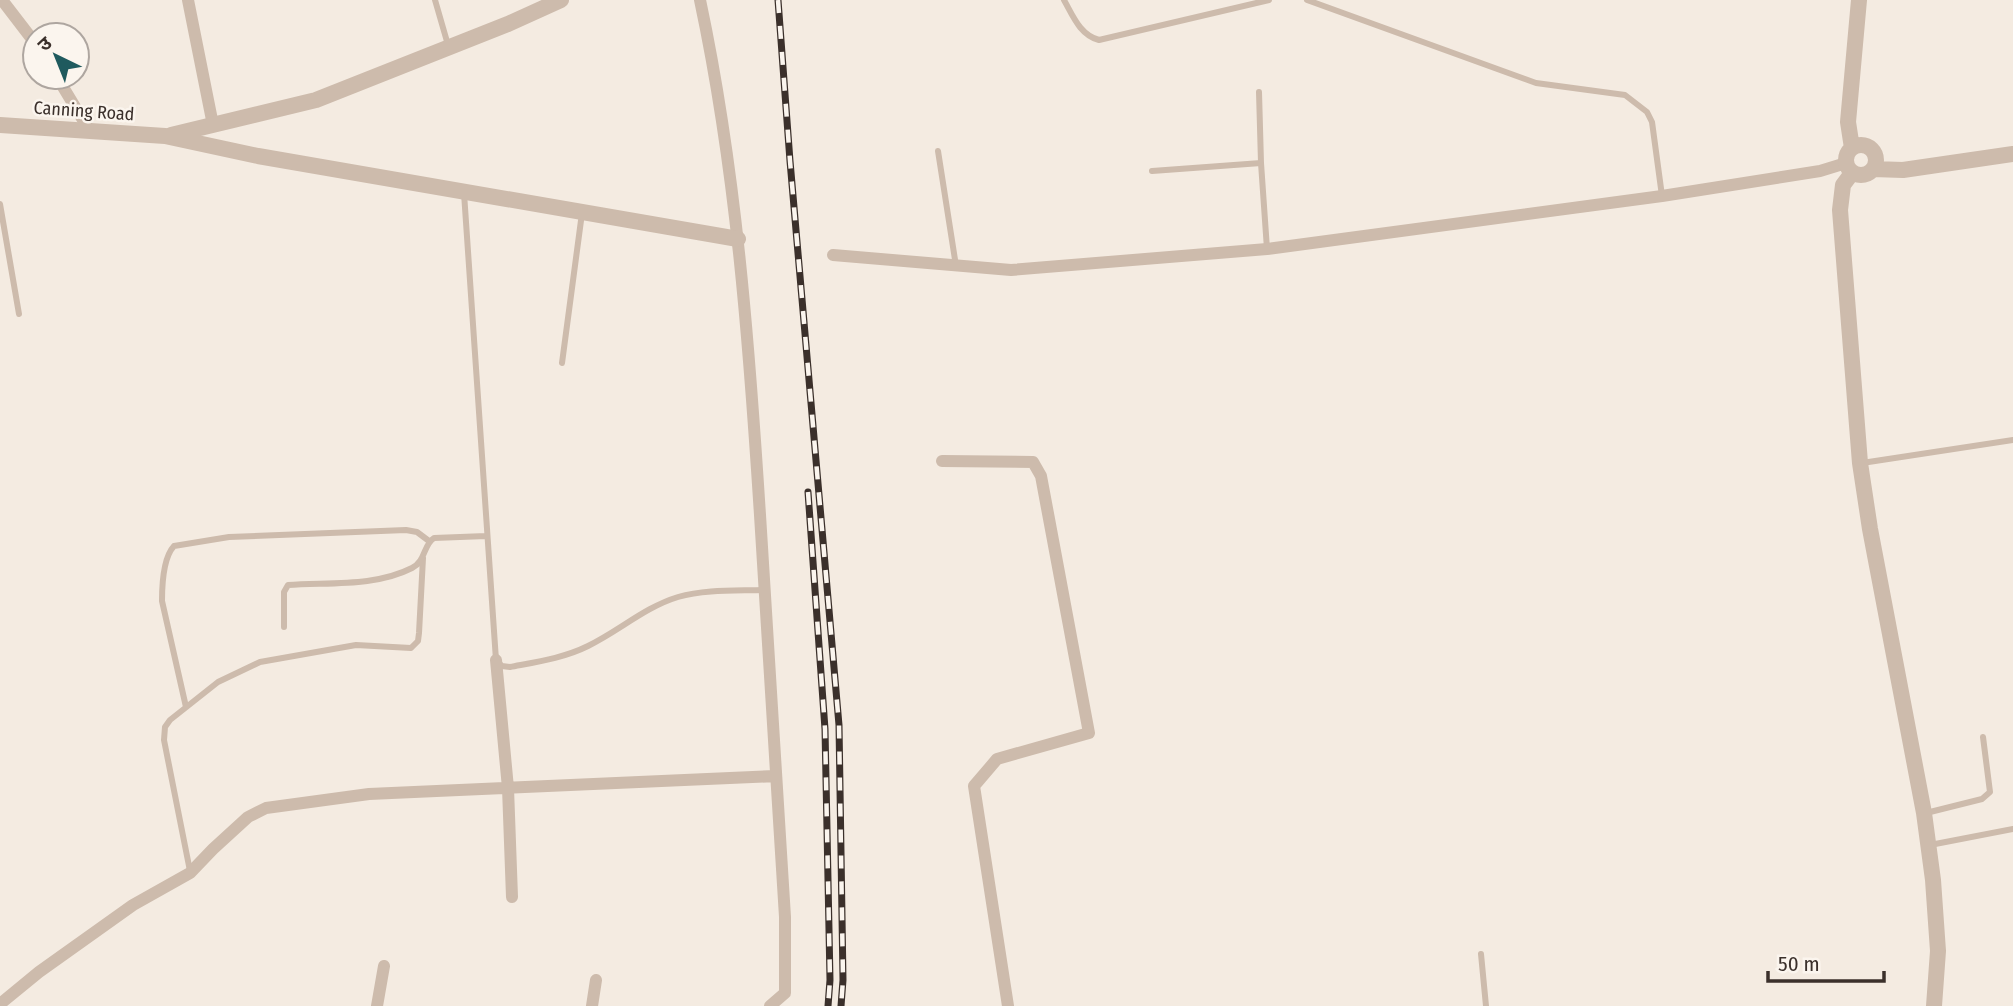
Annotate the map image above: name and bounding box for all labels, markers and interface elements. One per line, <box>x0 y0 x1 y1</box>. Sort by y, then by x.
north arrow <box>21 21 91 91</box>
text: उ <box>33 31 57 56</box>
street label: Canning Road <box>33 97 135 125</box>
scale bar <box>1768 940 1884 984</box>
text: 50 m <box>1778 951 1820 977</box>

